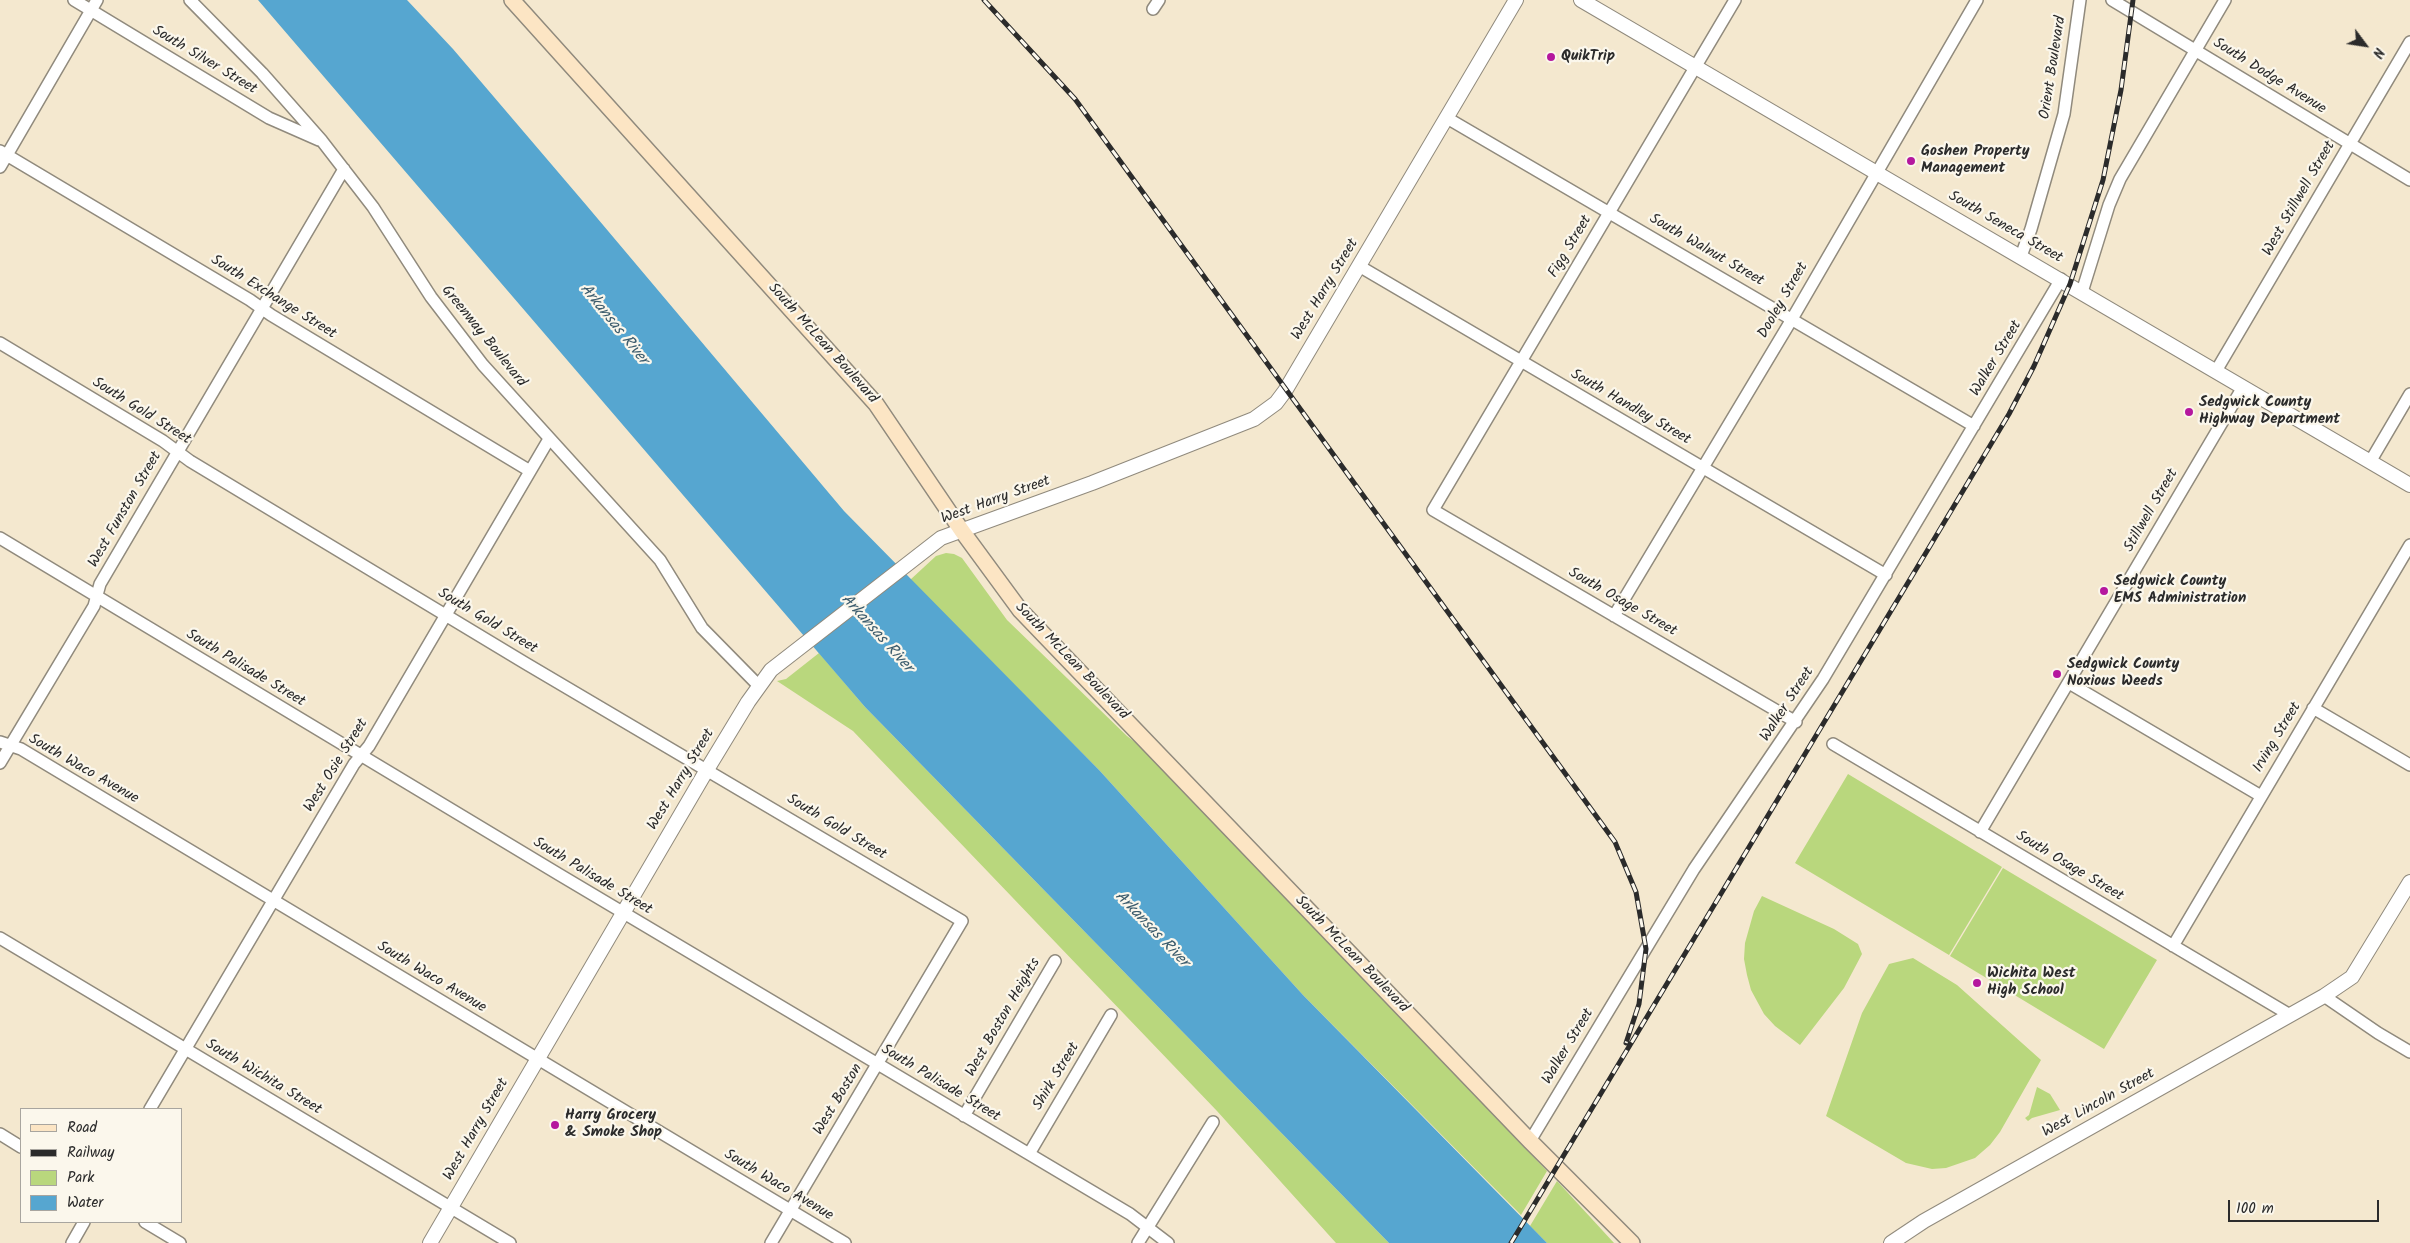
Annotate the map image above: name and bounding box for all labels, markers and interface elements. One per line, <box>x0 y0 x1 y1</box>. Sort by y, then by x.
street label: Orient Boulevard <box>2037 15 2071 121</box>
north arrow <box>2340 20 2390 70</box>
street label: South Silver Street <box>148 23 260 99</box>
street label: South Dodge Avenue <box>2209 35 2329 119</box>
text: N <box>2366 43 2390 62</box>
place label: QuikTrip <box>1561 48 1615 66</box>
marker: QuikTrip <box>1545 51 1557 63</box>
street label: West Stillwell Street <box>2260 138 2340 260</box>
place label: Goshen Property Management <box>1921 143 2030 178</box>
marker: Goshen Property Management <box>1905 155 1917 167</box>
street label: South Seneca Street <box>1945 188 2065 268</box>
street label: South Walnut Street <box>1645 211 1767 291</box>
street label: Figg Street <box>1545 212 1597 282</box>
street label: West Harry Street <box>1289 236 1363 344</box>
street label: South Exchange Street <box>207 252 339 344</box>
street label: Dooley Street <box>1755 260 1813 342</box>
street label: South McLean Boulevard <box>763 280 881 408</box>
water label: Arkansas River <box>575 281 651 369</box>
street label: Greenway Boulevard <box>436 283 530 391</box>
street label: Walker Street <box>1967 318 2027 400</box>
street label: South Handley Street <box>1567 366 1693 450</box>
street label: South Gold Street <box>88 374 194 450</box>
place label: Sedgwick County Highway Department <box>2199 394 2340 429</box>
marker: Sedgwick County Highway Department <box>2183 406 2195 418</box>
street label: West Funston Street <box>86 449 166 571</box>
street label: Stillwell Street <box>2121 466 2183 556</box>
street label: West Harry Street <box>939 473 1053 529</box>
street label: South Osage Street <box>1565 565 1679 641</box>
place label: Sedgwick County EMS Administration <box>2114 573 2246 608</box>
street label: South Gold Street <box>434 585 540 659</box>
marker: Sedgwick County EMS Administration <box>2098 585 2110 597</box>
water label: Arkansas River <box>836 591 916 677</box>
street label: South McLean Boulevard <box>1010 600 1132 724</box>
street label: South Palisade Street <box>182 626 308 712</box>
place label: Sedgwick County Noxious Weeds <box>2067 656 2179 691</box>
street label: Walker Street <box>1757 664 1819 746</box>
marker: Sedgwick County Noxious Weeds <box>2051 668 2063 680</box>
street label: Irving Street <box>2250 700 2306 776</box>
street label: West Osie Street <box>301 716 373 816</box>
street label: West Harry Street <box>645 726 719 834</box>
street label: South Waco Avenue <box>25 731 141 809</box>
street label: South Gold Street <box>783 791 889 865</box>
street label: South Osage Street <box>2012 828 2126 906</box>
street label: South Palisade Street <box>529 834 655 920</box>
water label: Arkansas River <box>1110 888 1192 972</box>
street label: South McLean Boulevard <box>1290 893 1412 1017</box>
street label: South Waco Avenue <box>373 938 489 1018</box>
street label: West Boston Heights <box>963 956 1045 1080</box>
place label: Wichita West High School <box>1987 965 2075 1000</box>
marker: Wichita West High School <box>1971 977 1983 989</box>
street label: Walker Street <box>1539 1006 1599 1088</box>
street label: South Wichita Street <box>202 1036 324 1120</box>
street label: Shirk Street <box>1030 1040 1084 1114</box>
street label: South Palisade Street <box>877 1041 1003 1127</box>
street label: West Boston <box>811 1061 867 1139</box>
street label: West Lincoln Street <box>2040 1066 2158 1142</box>
street label: West Harry Street <box>441 1076 513 1184</box>
place label: Harry Grocery & Smoke Shop <box>565 1107 662 1142</box>
legend <box>20 1108 182 1223</box>
text: Road <box>67 1116 97 1140</box>
marker: Harry Grocery & Smoke Shop <box>549 1119 561 1131</box>
text: Railway <box>67 1141 114 1165</box>
street label: South Waco Avenue <box>720 1146 836 1226</box>
text: Park <box>67 1166 94 1190</box>
scale bar <box>2230 1190 2381 1222</box>
text: Water <box>67 1191 103 1215</box>
text: 100 m <box>2236 1197 2274 1221</box>

